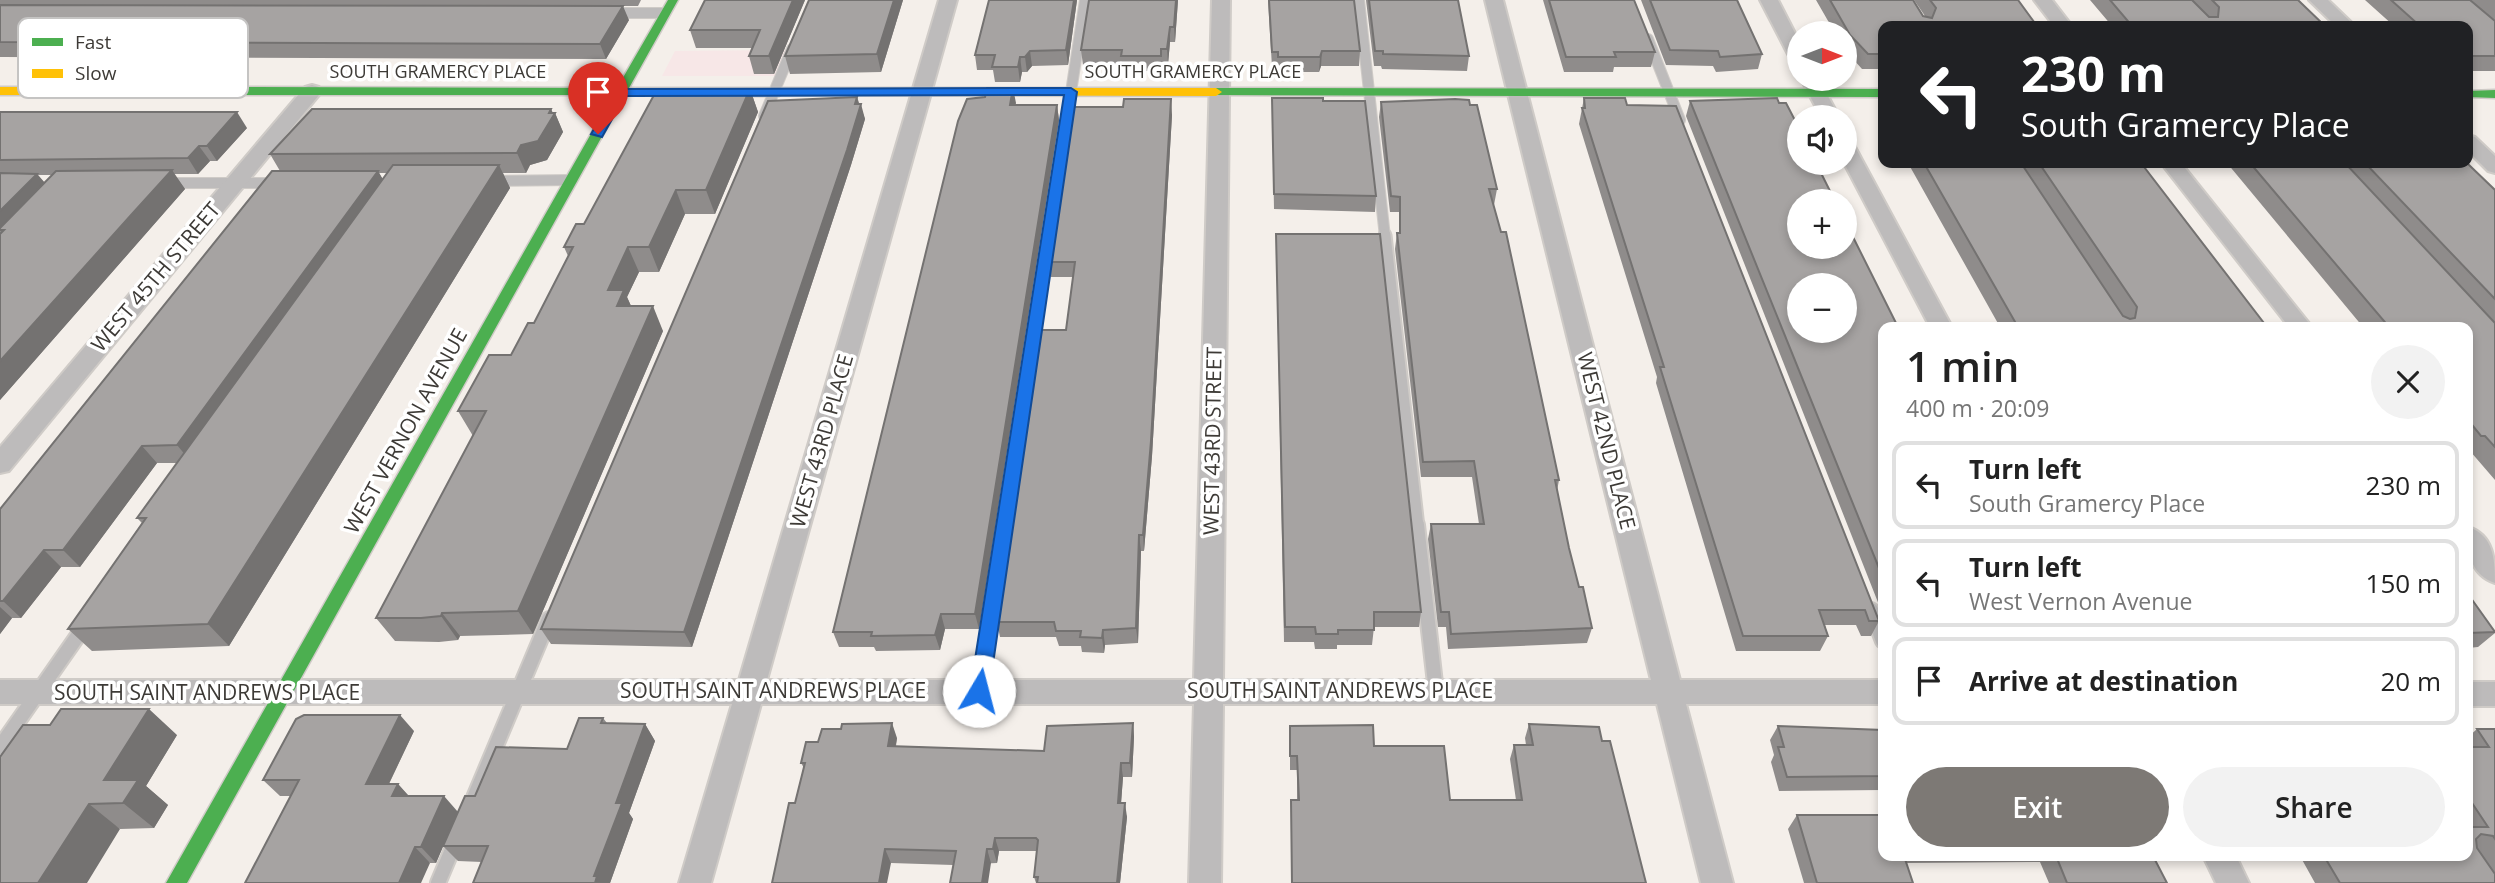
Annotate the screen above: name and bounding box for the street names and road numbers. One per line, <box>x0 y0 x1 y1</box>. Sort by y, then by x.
street label: SOUTH GRAMERCY PLACE <box>330 59 546 83</box>
street label: SOUTH GRAMERCY PLACE <box>1085 59 1301 83</box>
street label: WEST 45TH STREET <box>84 195 226 357</box>
street label: WEST VERNON AVENUE <box>337 323 473 538</box>
street label: WEST 43RD STREET <box>1196 346 1228 535</box>
street label: WEST 42ND PLACE <box>1571 349 1643 532</box>
street label: WEST 43RD PLACE <box>783 351 859 531</box>
street label: SOUTH SAINT ANDREWS PLACE <box>620 676 926 704</box>
street label: SOUTH SAINT ANDREWS PLACE <box>1187 676 1493 704</box>
street label: SOUTH SAINT ANDREWS PLACE <box>54 678 360 706</box>

